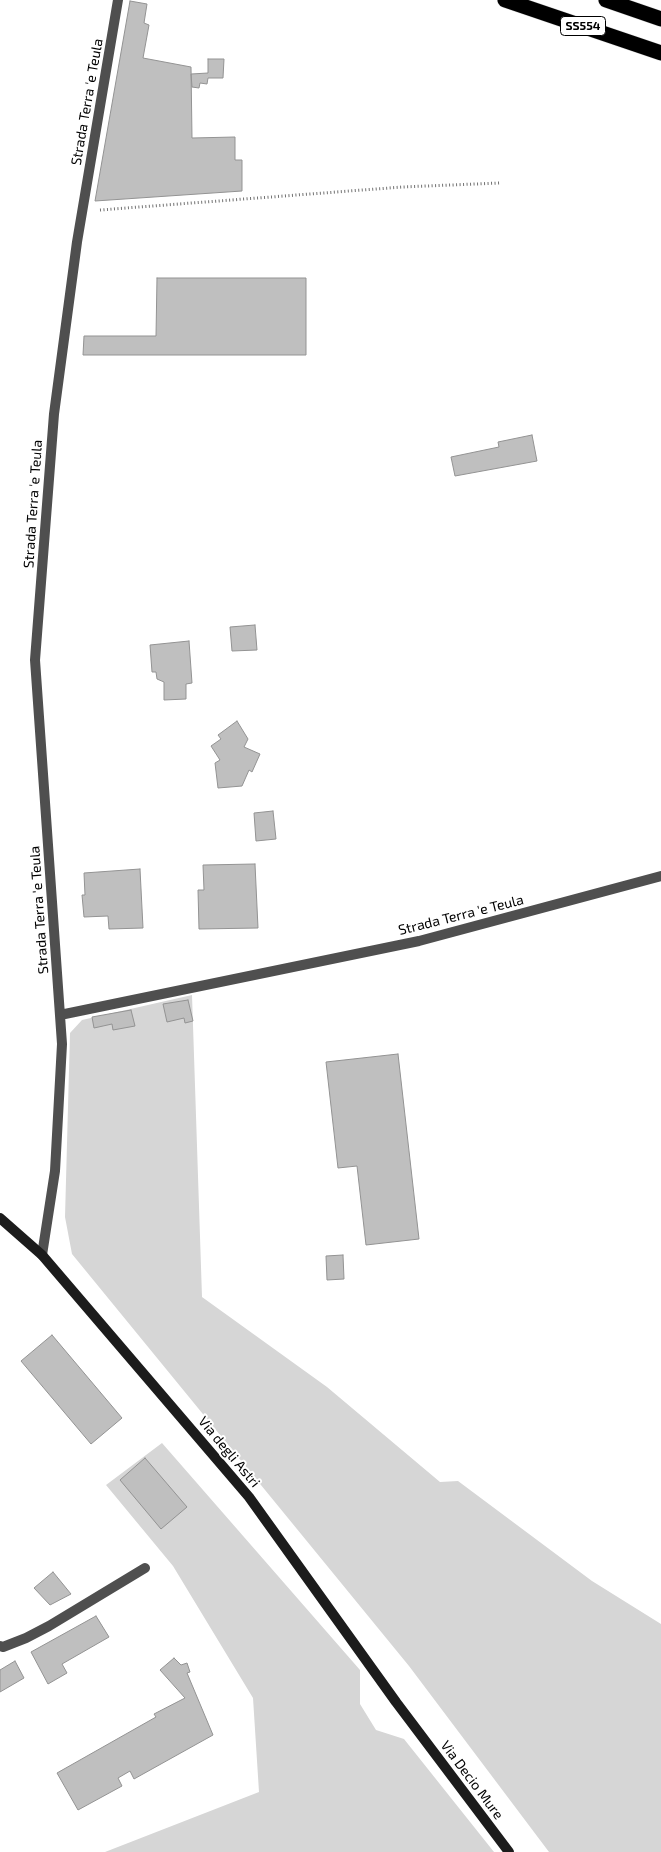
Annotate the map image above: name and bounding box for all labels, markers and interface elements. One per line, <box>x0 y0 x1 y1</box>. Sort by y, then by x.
road number: SS554 <box>560 16 606 36</box>
street label: Strada Terra 'e Teula <box>68 37 106 167</box>
street label: Strada Terra 'e Teula <box>20 439 46 569</box>
street label: Strada Terra 'e Teula <box>26 845 52 975</box>
street label: Strada Terra 'e Teula <box>397 891 525 939</box>
street label: Via degli Astri <box>195 1413 263 1491</box>
street label: Via Decio Mure <box>437 1737 507 1823</box>

